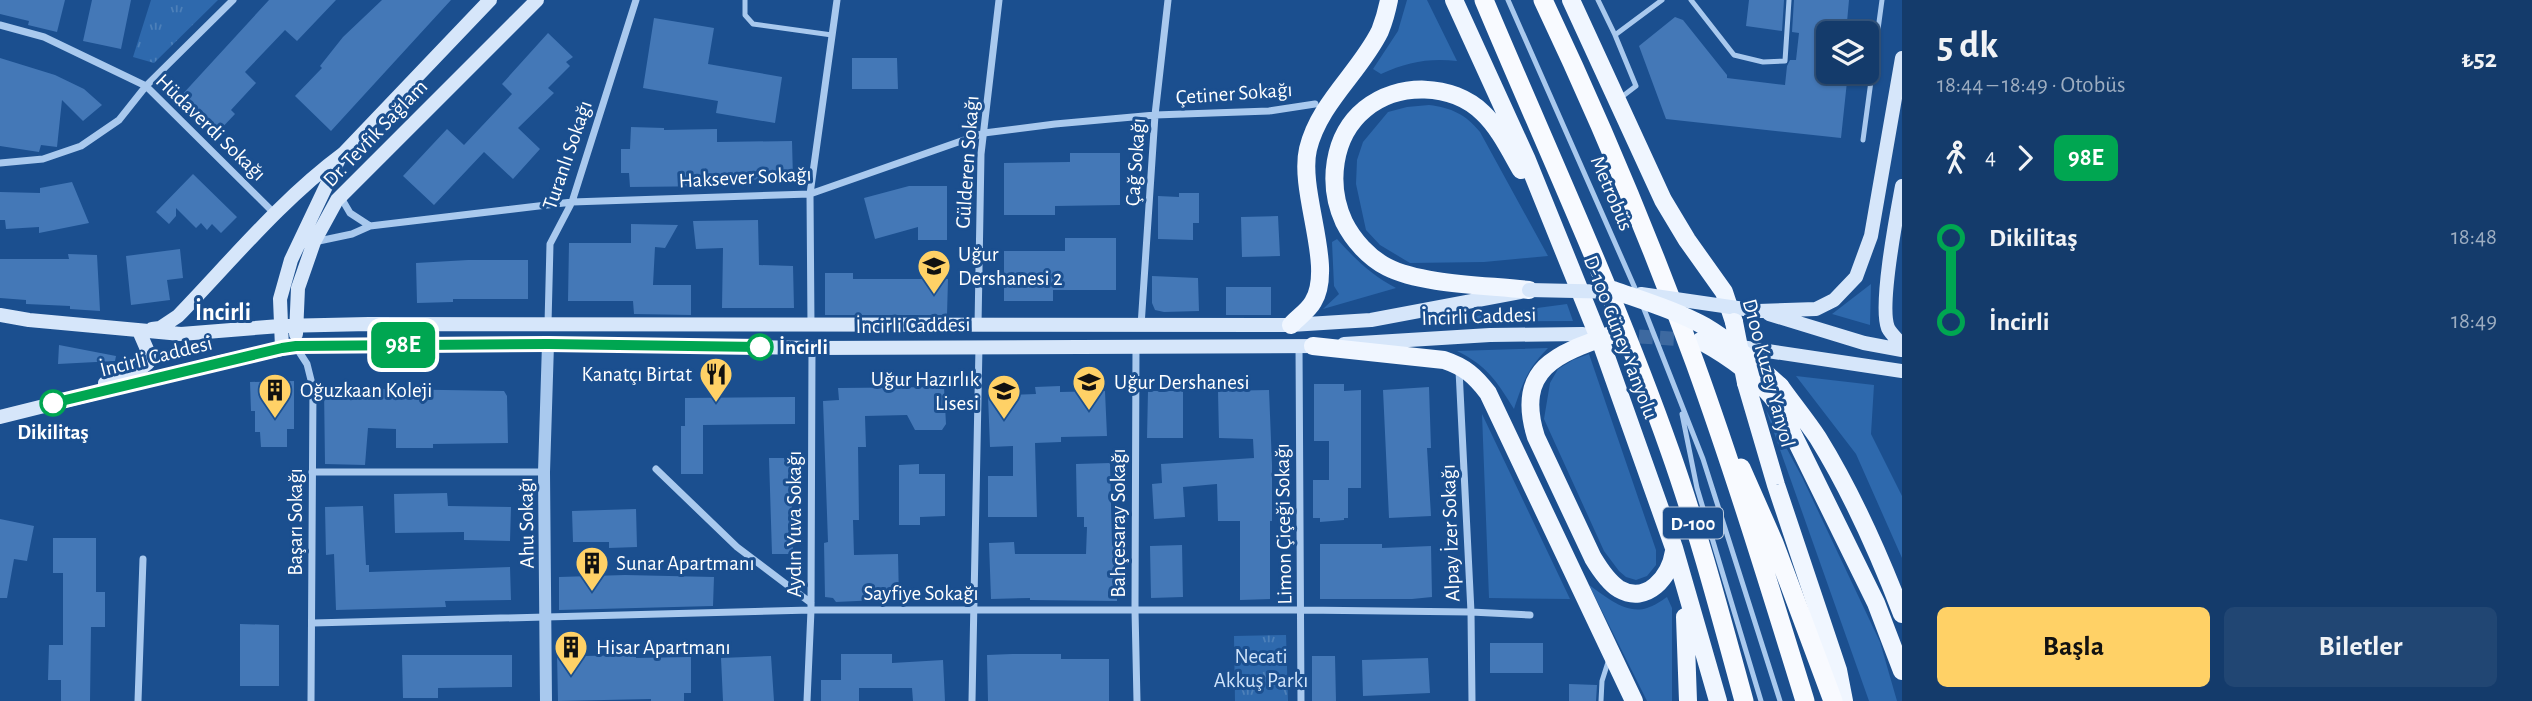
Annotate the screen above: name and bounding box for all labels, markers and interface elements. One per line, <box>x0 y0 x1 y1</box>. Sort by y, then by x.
map controls <box>1816 21 1879 84</box>
button: layers <box>1816 21 1879 84</box>
text: 5 dk <box>1937 27 1998 65</box>
text: ₺52 <box>2461 46 2497 72</box>
street label: Hüdaverdi Sokağı <box>152 70 270 185</box>
text: 18:44 – 18:49 · Otobüs <box>1937 74 2126 97</box>
street label: Dr. Tevfik Sağlam <box>319 76 431 191</box>
street label: Çetiner Sokağı <box>1175 79 1293 108</box>
street label: Gülderen Sokağı <box>952 95 983 229</box>
street label: Turanlı Sokağı <box>539 98 596 212</box>
street label: Çağ Sokağı <box>1122 117 1149 207</box>
icon: walk <box>1937 139 1975 177</box>
icon: forward <box>2006 139 2044 177</box>
text: 4 <box>1985 146 1996 169</box>
text: 98E <box>2068 146 2104 170</box>
street label: Metrobüs <box>1586 153 1637 234</box>
street label: Haksever Sokağı <box>678 164 812 191</box>
text: Dikilitaş <box>1989 225 2077 251</box>
text: 18:48 <box>2451 226 2497 249</box>
place label: Uğur Dershanesi 2 <box>958 244 1063 289</box>
school or university icon: Uğur Dershanesi 2 <box>915 247 953 296</box>
street label: D-100 Güney Yanyolu <box>1580 253 1661 422</box>
street label: D100 Kuzey Yanyol <box>1739 297 1798 450</box>
district label: İncirli <box>195 298 251 325</box>
street label: İncirli Caddesi <box>1421 303 1537 329</box>
text: İncirli <box>1989 309 2050 335</box>
text: 18:49 <box>2451 310 2497 333</box>
street label: İncirli Caddesi <box>855 313 971 337</box>
line badge: 98E <box>363 322 443 368</box>
street label: İncirli Caddesi <box>98 331 214 381</box>
text: 98E <box>385 333 421 357</box>
marker: İncirli <box>747 334 773 360</box>
place label: İncirli <box>779 336 828 358</box>
restaurant icon: Kanatçı Birtat <box>697 355 735 404</box>
school or university icon: Uğur Dershanesi <box>1070 363 1108 412</box>
place label: Kanatçı Birtat <box>581 364 692 385</box>
place label: Uğur Hazırlık Lisesi <box>871 369 979 414</box>
building icon: Oğuzkaan Koleji <box>256 371 294 420</box>
school or university icon: Uğur Hazırlık Lisesi <box>985 372 1023 421</box>
place label: Uğur Dershanesi <box>1114 372 1250 393</box>
place label: Oğuzkaan Koleji <box>300 380 432 401</box>
marker: Dikilitaş <box>40 390 66 416</box>
place label: Dikilitaş <box>17 422 89 443</box>
street label: Limon Çiçeği Sokağı <box>1272 443 1295 605</box>
street label: Bahçesaray Sokağı <box>1108 448 1129 598</box>
street label: Aydın Yuva Sokağı <box>784 451 805 597</box>
street label: Alpay İzer Sokağı <box>1437 464 1463 602</box>
street label: Başarı Sokağı <box>285 468 306 576</box>
street label: Ahu Sokağı <box>515 477 538 569</box>
road number: D-100 <box>1663 508 1723 538</box>
building icon: Sunar Apartmanı <box>573 544 611 593</box>
place label: Sunar Apartmanı <box>616 553 755 574</box>
street label: Sayfiye Sokağı <box>863 583 979 604</box>
button: Başla <box>1937 607 2210 687</box>
button: Biletler <box>2224 607 2497 687</box>
building icon: Hisar Apartmanı <box>552 628 590 677</box>
place label: Hisar Apartmanı <box>596 637 731 658</box>
park label: Necati Akkuş Parkı <box>1214 646 1308 691</box>

